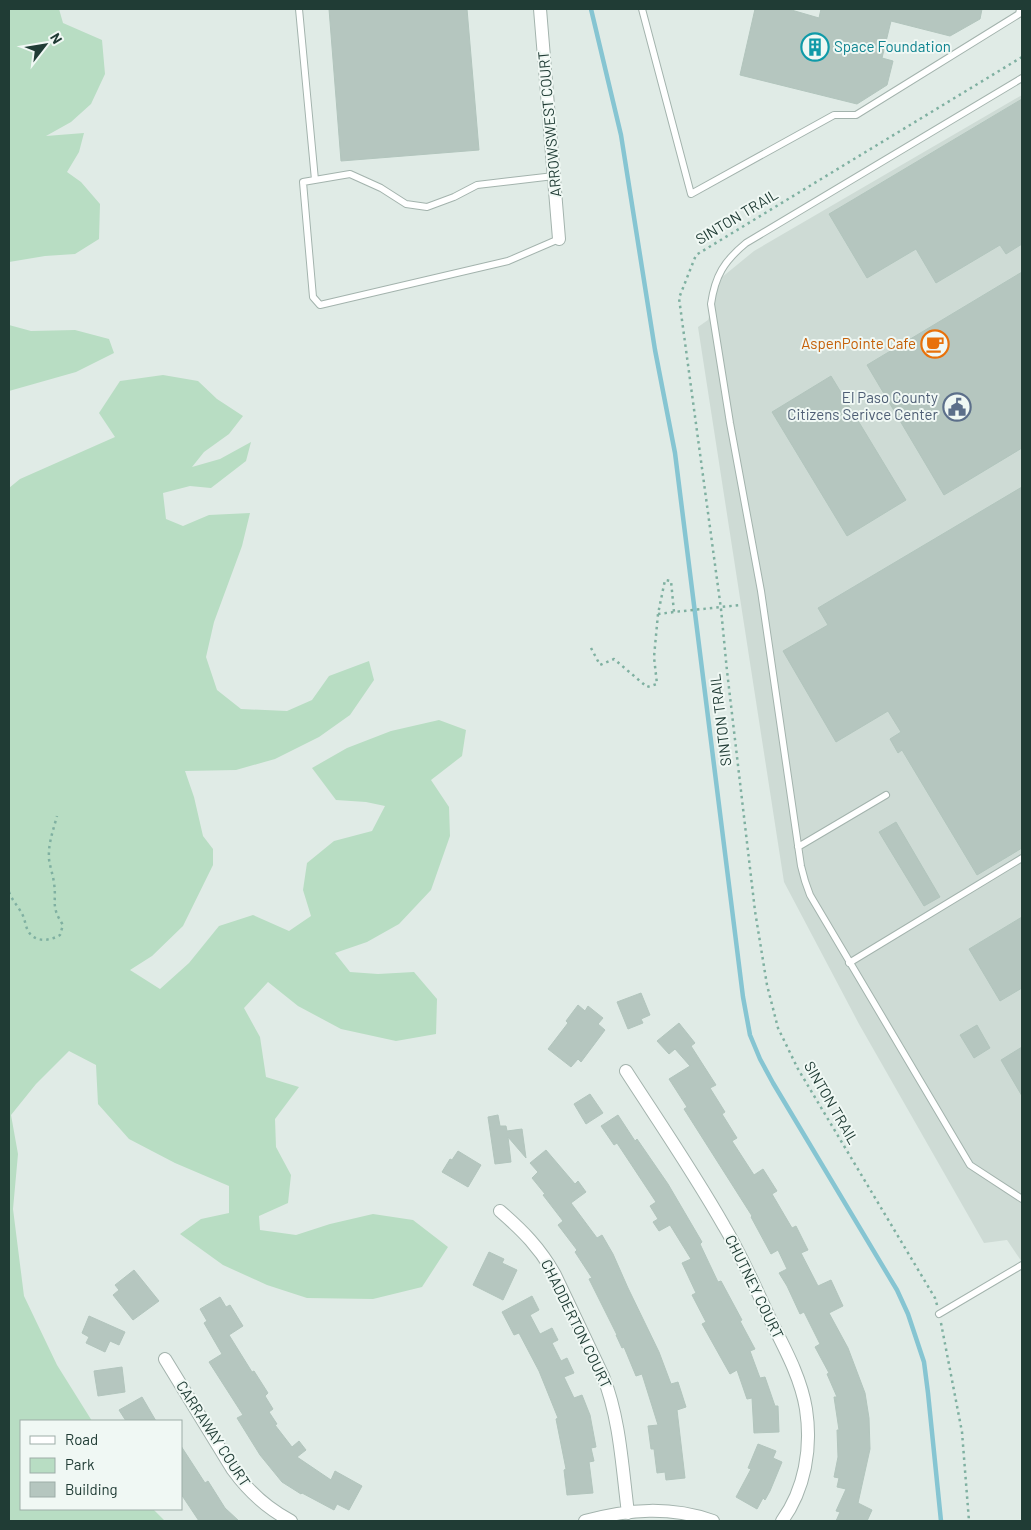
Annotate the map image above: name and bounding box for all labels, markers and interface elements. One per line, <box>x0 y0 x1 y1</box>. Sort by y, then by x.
north arrow <box>20 20 70 70</box>
text: N <box>47 30 66 46</box>
building icon: Space Foundation <box>800 32 830 62</box>
place label: Space Foundation <box>834 37 951 55</box>
street label: ARROWSWEST COURT <box>534 50 564 198</box>
street label: SINTON TRAIL <box>692 185 781 248</box>
cafe icon: AspenPointe Cafe <box>920 329 950 359</box>
place label: AspenPointe Cafe <box>801 334 916 352</box>
place label: El Paso County Citizens Serivce Center <box>787 388 939 423</box>
public building icon: El Paso County Citizens Serivce Center <box>942 392 972 422</box>
street label: SINTON TRAIL <box>705 673 735 767</box>
street label: SINTON TRAIL <box>801 1058 863 1147</box>
street label: CHUTNEY COURT <box>722 1232 788 1342</box>
street label: CHADDERTON COURT <box>538 1256 616 1391</box>
street label: CARRAWAY COURT <box>173 1377 255 1490</box>
legend <box>20 1420 182 1510</box>
text: Road <box>65 1430 98 1448</box>
text: Park <box>65 1455 95 1473</box>
text: Building <box>65 1480 118 1498</box>

